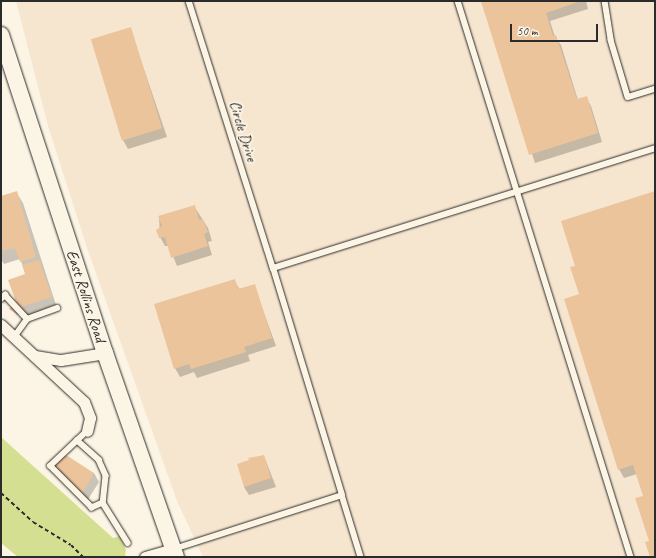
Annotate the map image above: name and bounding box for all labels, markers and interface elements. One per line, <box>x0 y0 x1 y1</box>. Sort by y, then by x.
scale bar <box>512 16 600 42</box>
text: 50 m <box>517 23 537 39</box>
street label: Circle Drive <box>225 98 261 164</box>
street label: East Rollins Road <box>62 247 110 345</box>

